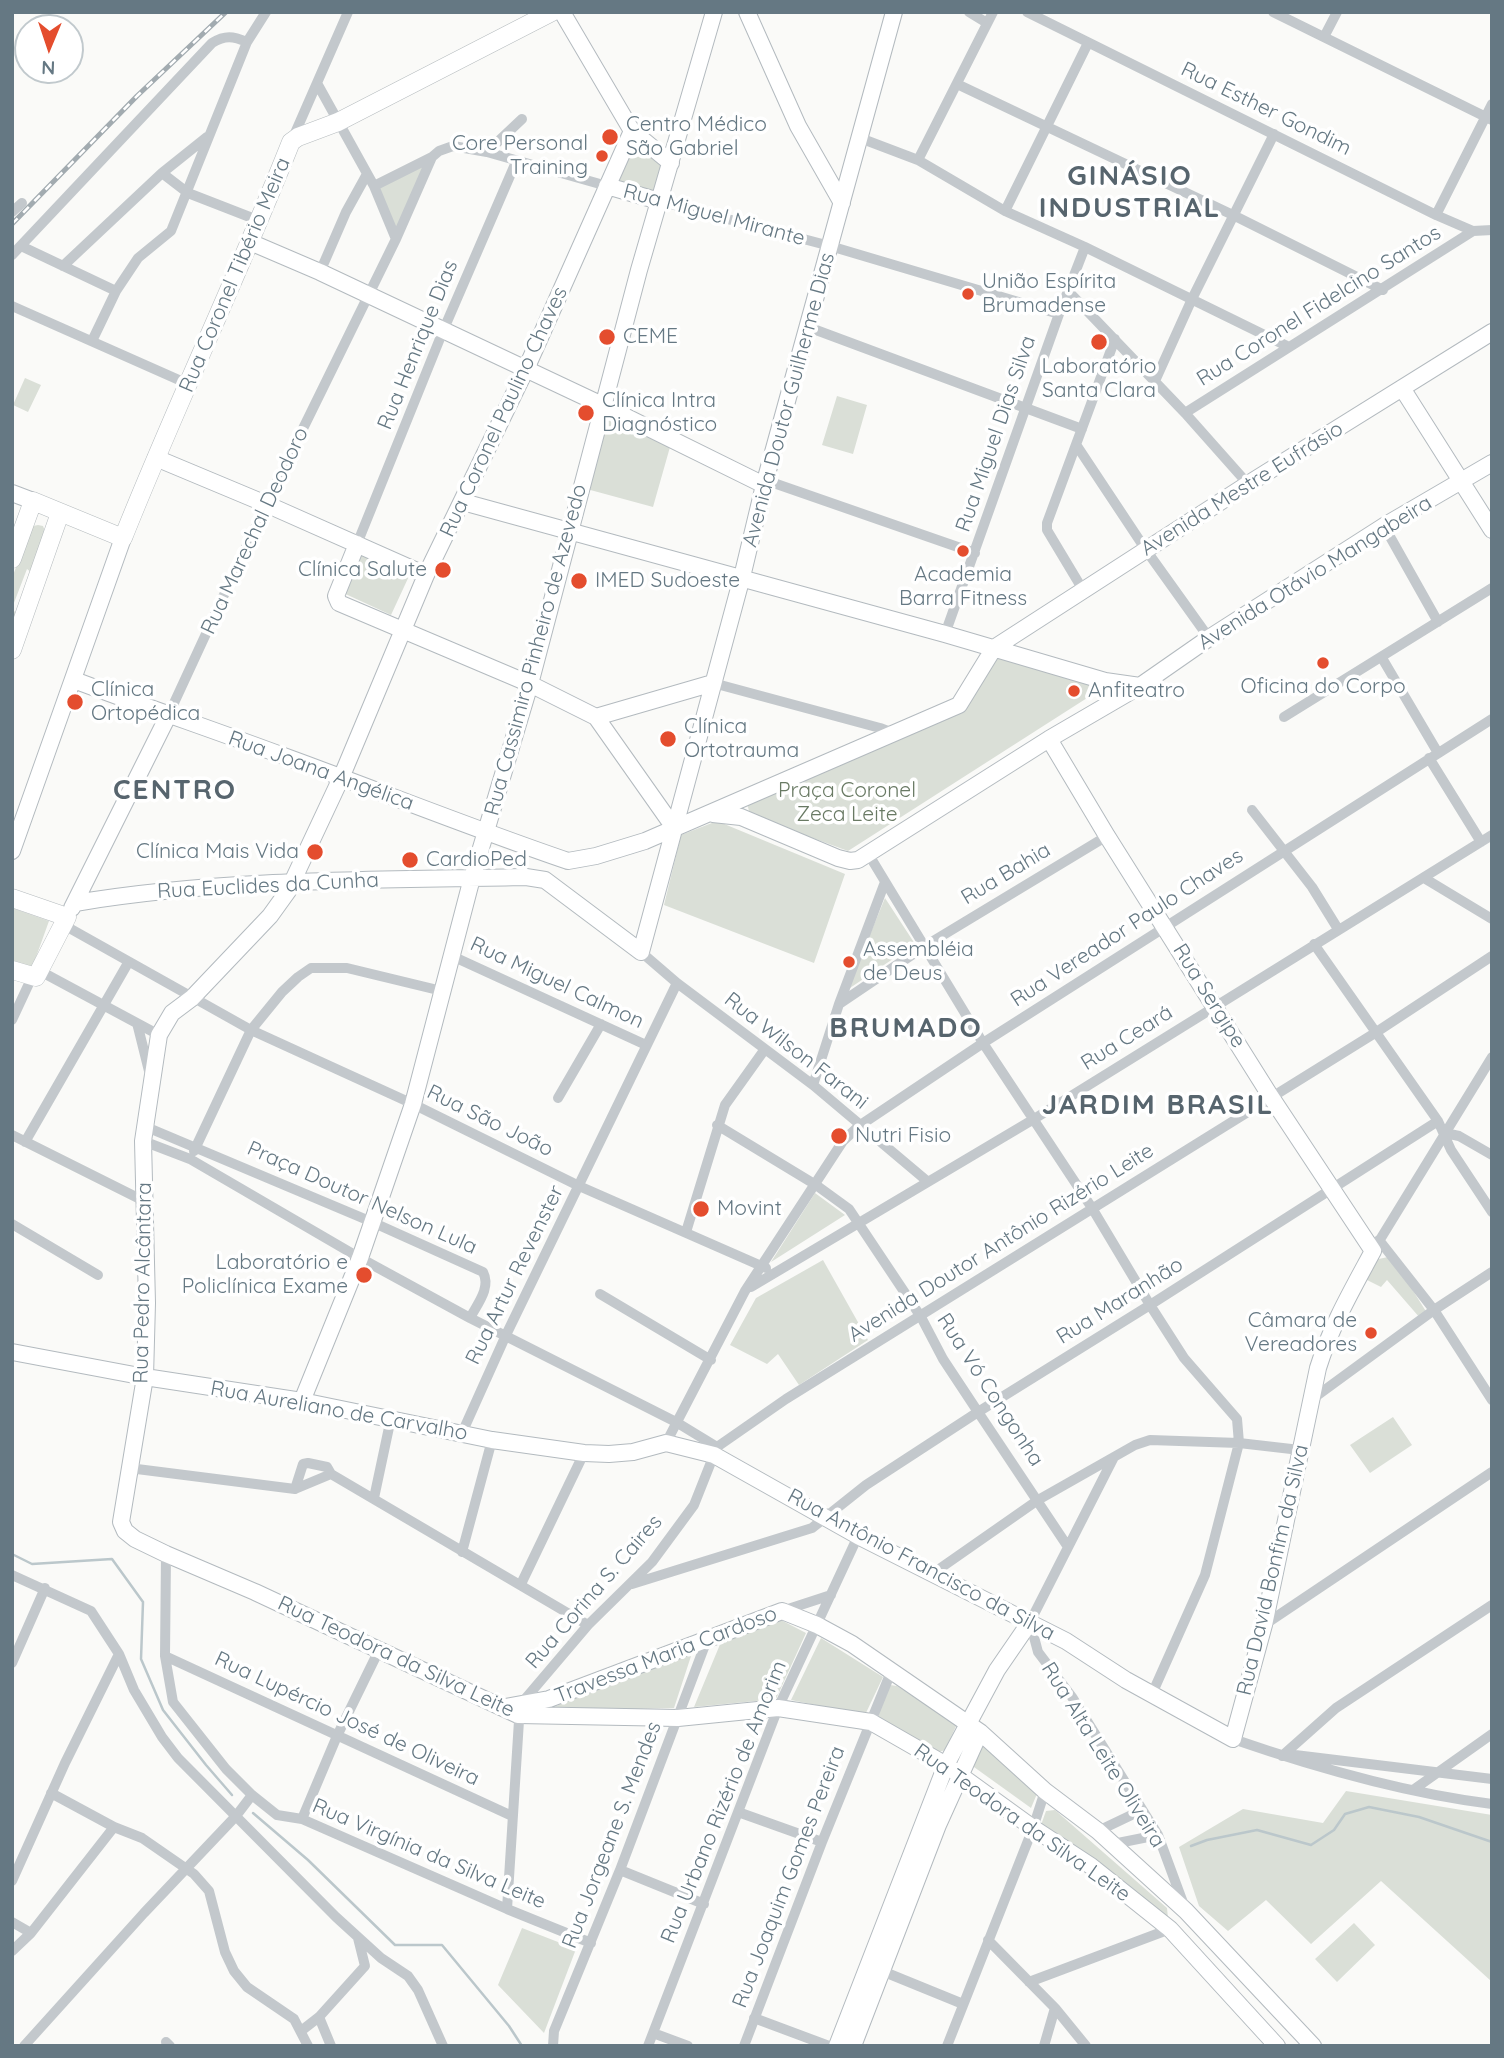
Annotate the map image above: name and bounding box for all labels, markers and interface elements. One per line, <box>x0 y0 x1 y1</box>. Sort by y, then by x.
north arrow <box>14 14 84 84</box>
text: N <box>41 56 56 80</box>
street label: Rua Esther Gondim <box>1177 57 1355 161</box>
place label: Centro Médico São Gabriel <box>626 112 767 162</box>
marker: Centro Médico São Gabriel <box>600 127 620 147</box>
place label: Core Personal Training <box>452 131 588 181</box>
marker: Core Personal Training <box>594 148 610 164</box>
street label: Rua Coronel Tibério Meira <box>174 154 296 396</box>
district label: GINÁSIO INDUSTRIAL <box>1040 160 1220 226</box>
street label: Rua Miguel Mirante <box>620 179 808 251</box>
street label: Rua Coronel Fidelcino Santos <box>1192 220 1446 392</box>
street label: Avenida Doutor Guilherme Dias <box>738 250 840 550</box>
street label: Rua Henrique Dias <box>373 257 463 433</box>
place label: União Espírita Brumadense <box>982 269 1116 319</box>
street label: Rua Coronel Paulino Chaves <box>435 283 573 541</box>
marker: União Espírita Brumadense <box>960 286 976 302</box>
place label: CEME <box>623 324 678 350</box>
marker: CEME <box>597 327 617 347</box>
marker: Laboratório Santa Clara <box>1089 332 1109 352</box>
street label: Rua Miguel Dias Silva <box>951 333 1041 535</box>
place label: Laboratório Santa Clara <box>1042 354 1156 404</box>
place label: Clínica Intra Diagnóstico <box>602 388 717 438</box>
marker: Clínica Intra Diagnóstico <box>576 403 596 423</box>
street label: Avenida Mestre Eufrásio <box>1136 416 1348 562</box>
street label: Rua Marechal Deodoro <box>196 423 314 639</box>
street label: Rua Cassimiro Pinheiro de Azevedo <box>480 482 592 818</box>
street label: Avenida Otávio Mangabeira <box>1193 491 1437 655</box>
marker: Academia Barra Fitness <box>955 543 971 559</box>
place label: Clínica Salute <box>298 557 427 583</box>
marker: Clínica Salute <box>433 560 453 580</box>
place label: Academia Barra Fitness <box>899 562 1027 612</box>
place label: IMED Sudoeste <box>595 568 740 594</box>
marker: IMED Sudoeste <box>569 571 589 591</box>
marker: Oficina do Corpo <box>1315 655 1331 671</box>
place label: Oficina do Corpo <box>1240 674 1406 700</box>
place label: Clínica Ortopédica <box>91 677 200 727</box>
place label: Anfiteatro <box>1088 678 1185 704</box>
marker: Anfiteatro <box>1066 683 1082 699</box>
marker: Clínica Ortopédica <box>65 692 85 712</box>
place label: Clínica Ortotrauma <box>684 714 799 764</box>
street label: Rua Joana Angélica <box>225 726 417 816</box>
marker: Clínica Ortotrauma <box>658 729 678 749</box>
district label: CENTRO <box>114 774 236 808</box>
park label: Praça Coronel Zeca Leite <box>778 778 916 828</box>
street label: Rua Bahia <box>957 837 1055 911</box>
place label: Clínica Mais Vida <box>136 839 299 865</box>
marker: Clínica Mais Vida <box>305 842 325 862</box>
street label: Rua Vereador Paulo Chaves <box>1006 843 1248 1013</box>
place label: CardioPed <box>426 847 527 873</box>
marker: CardioPed <box>400 850 420 870</box>
street label: Rua Euclides da Cunha <box>157 868 379 904</box>
street label: Rua Miguel Calmon <box>466 932 648 1034</box>
place label: Assembléia de Deus <box>863 937 974 987</box>
street label: Rua Sergipe <box>1167 939 1251 1053</box>
marker: Assembléia de Deus <box>841 954 857 970</box>
street label: Rua Wilson Farani <box>719 987 873 1115</box>
street label: Rua Ceará <box>1077 1000 1177 1076</box>
district label: BRUMADO <box>830 1012 982 1046</box>
street label: Rua São João <box>423 1080 557 1162</box>
district label: JARDIM BRASIL <box>1043 1089 1273 1123</box>
place label: Nutri Fisio <box>855 1123 951 1149</box>
marker: Nutri Fisio <box>829 1126 849 1146</box>
street label: Praça Doutor Nelson Lula <box>243 1136 481 1260</box>
street label: Avenida Doutor Antônio Rizério Leite <box>844 1138 1158 1348</box>
street label: Rua Artur Revenster <box>461 1181 569 1369</box>
street label: Rua Pedro Alcântara <box>129 1182 157 1384</box>
place label: Movint <box>717 1196 782 1222</box>
marker: Movint <box>691 1199 711 1219</box>
place label: Laboratório e Policlínica Exame <box>182 1250 348 1300</box>
street label: Rua Maranhão <box>1052 1252 1188 1350</box>
marker: Laboratório e Policlínica Exame <box>354 1265 374 1285</box>
place label: Câmara de Vereadores <box>1245 1308 1357 1358</box>
street label: Rua Vó Congonha <box>931 1309 1049 1471</box>
marker: Câmara de Vereadores <box>1363 1325 1379 1341</box>
street label: Rua Aureliano de Carvalho <box>208 1376 470 1446</box>
street label: Rua David Bonfim da Silva <box>1232 1442 1314 1698</box>
street label: Rua Antônio Francisco da Silva <box>783 1484 1059 1646</box>
street label: Rua Corina S. Caires <box>520 1510 668 1674</box>
street label: Rua Teodora da Silva Leite <box>274 1591 518 1723</box>
street label: Travessa Maria Cardoso <box>551 1601 781 1709</box>
street label: Rua Lupércio José de Oliveira <box>211 1646 483 1792</box>
street label: Rua Urbano Rizério de Amorim <box>656 1657 792 1947</box>
street label: Rua Alta Leite Oliveira <box>1036 1658 1170 1852</box>
street label: Rua Jorgeane S. Mendes <box>557 1718 667 1952</box>
street label: Rua Teodora da Silva Leite <box>909 1739 1135 1907</box>
street label: Rua Joaquim Gomes Pereira <box>727 1743 851 2011</box>
street label: Rua Virgínia da Silva Leite <box>309 1793 549 1915</box>

